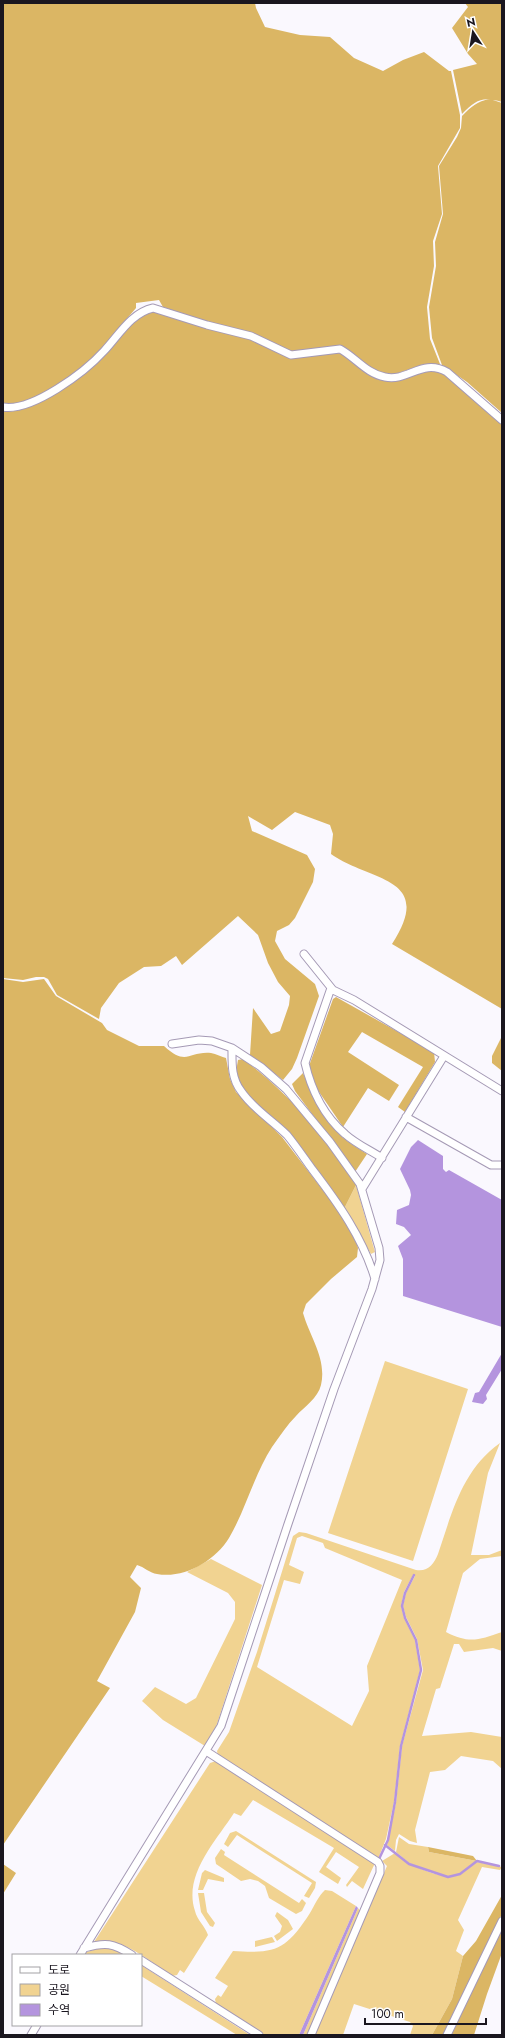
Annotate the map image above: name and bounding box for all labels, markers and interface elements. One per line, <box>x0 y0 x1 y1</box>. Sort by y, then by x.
north arrow <box>453 12 493 52</box>
text: N <box>465 13 477 31</box>
legend <box>12 1954 142 2026</box>
text: 도로 <box>48 1961 70 1979</box>
text: 공원 <box>48 1981 70 1999</box>
scale bar <box>365 2000 486 2026</box>
text: 수역 <box>48 2001 70 2019</box>
text: 100 m <box>371 2005 404 2023</box>

